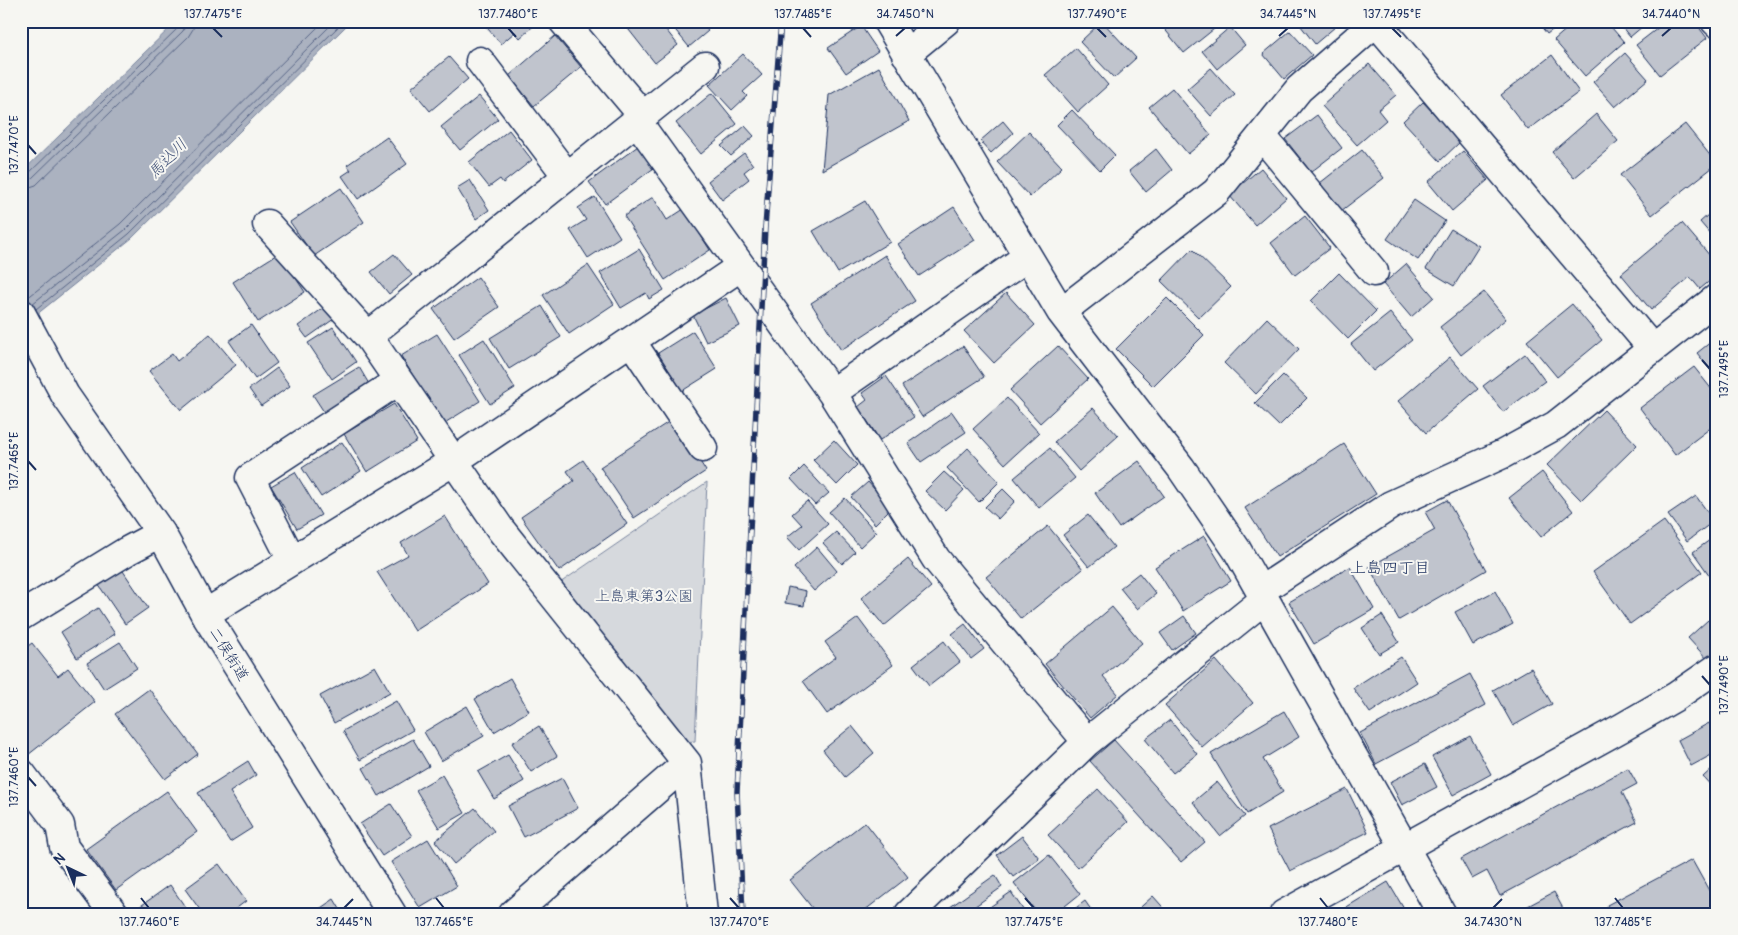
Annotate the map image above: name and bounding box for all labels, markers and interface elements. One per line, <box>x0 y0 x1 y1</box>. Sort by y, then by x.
text: 137.7475°E <box>184 7 242 22</box>
text: 137.7480°E <box>478 7 538 22</box>
text: 137.7485°E <box>774 7 832 22</box>
text: 34.7450°N <box>876 7 934 22</box>
text: 137.7490°E <box>1067 7 1127 22</box>
text: 34.7445°N <box>1260 7 1316 22</box>
text: 137.7495°E <box>1363 7 1421 22</box>
text: 34.7440°N <box>1642 7 1700 22</box>
text: 137.7470°E <box>7 115 22 175</box>
water label: 馬込川 <box>144 134 192 183</box>
text: 137.7495°E <box>1717 340 1732 398</box>
text: 137.7465°E <box>7 432 22 490</box>
district label: 上島四丁目 <box>1350 558 1430 578</box>
park label: 上島東第3公園 <box>595 587 693 606</box>
street label: 二俣街道 <box>205 624 253 685</box>
text: 137.7490°E <box>1717 655 1732 715</box>
text: 137.7460°E <box>7 747 22 807</box>
north arrow <box>42 842 92 892</box>
text: N <box>50 849 69 868</box>
text: 137.7460°E <box>119 915 179 930</box>
text: 34.7445°N <box>316 915 372 930</box>
text: 137.7465°E <box>415 915 473 930</box>
text: 137.7470°E <box>709 915 769 930</box>
text: 137.7475°E <box>1005 915 1063 930</box>
text: 137.7480°E <box>1298 915 1358 930</box>
text: 34.7430°N <box>1464 915 1522 930</box>
text: 137.7485°E <box>1594 915 1652 930</box>

